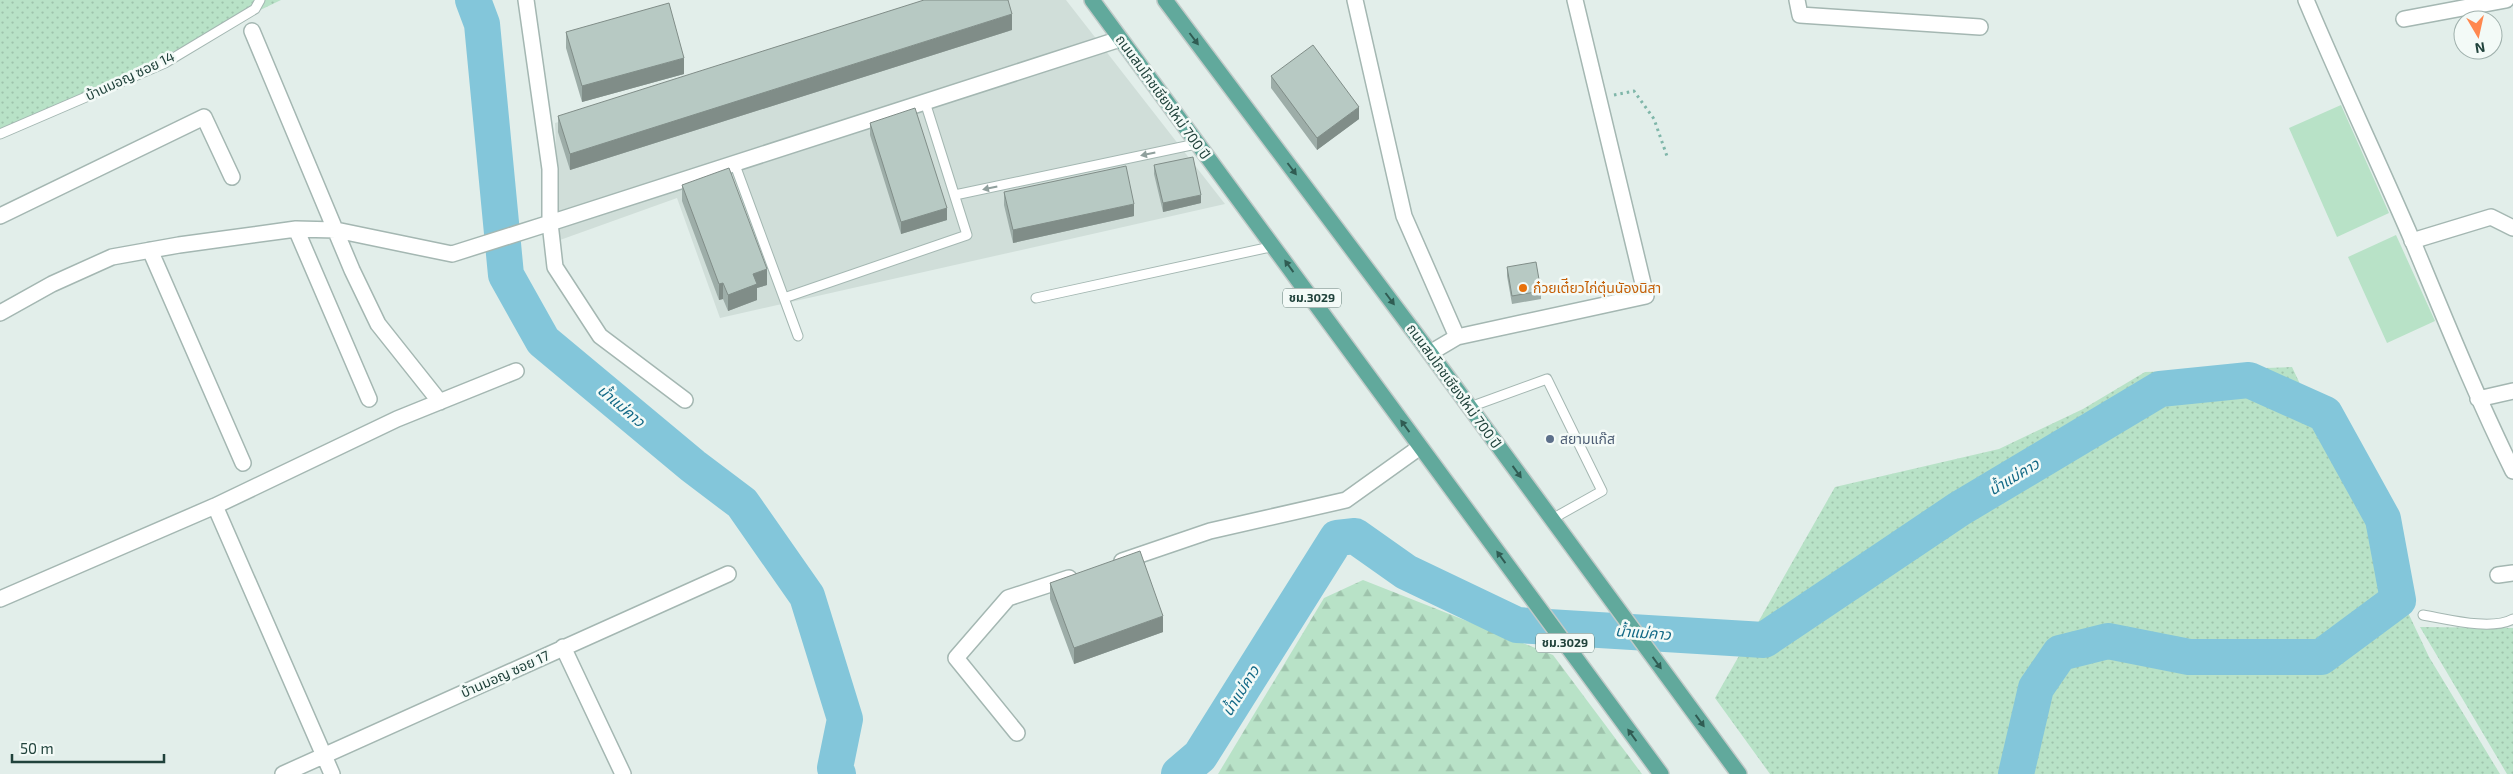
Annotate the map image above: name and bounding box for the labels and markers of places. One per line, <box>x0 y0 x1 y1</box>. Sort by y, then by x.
place label: ก๋วยเต๋ียวไก่ตุ๋นนัองนิสา <box>1533 277 1661 297</box>
marker: ก๋วยเต๋ียวไก่ตุ๋นนัองนิสา <box>1517 282 1529 294</box>
place label: สยามแก๊ส <box>1560 430 1615 447</box>
marker: สยามแก๊ส <box>1544 433 1556 445</box>

